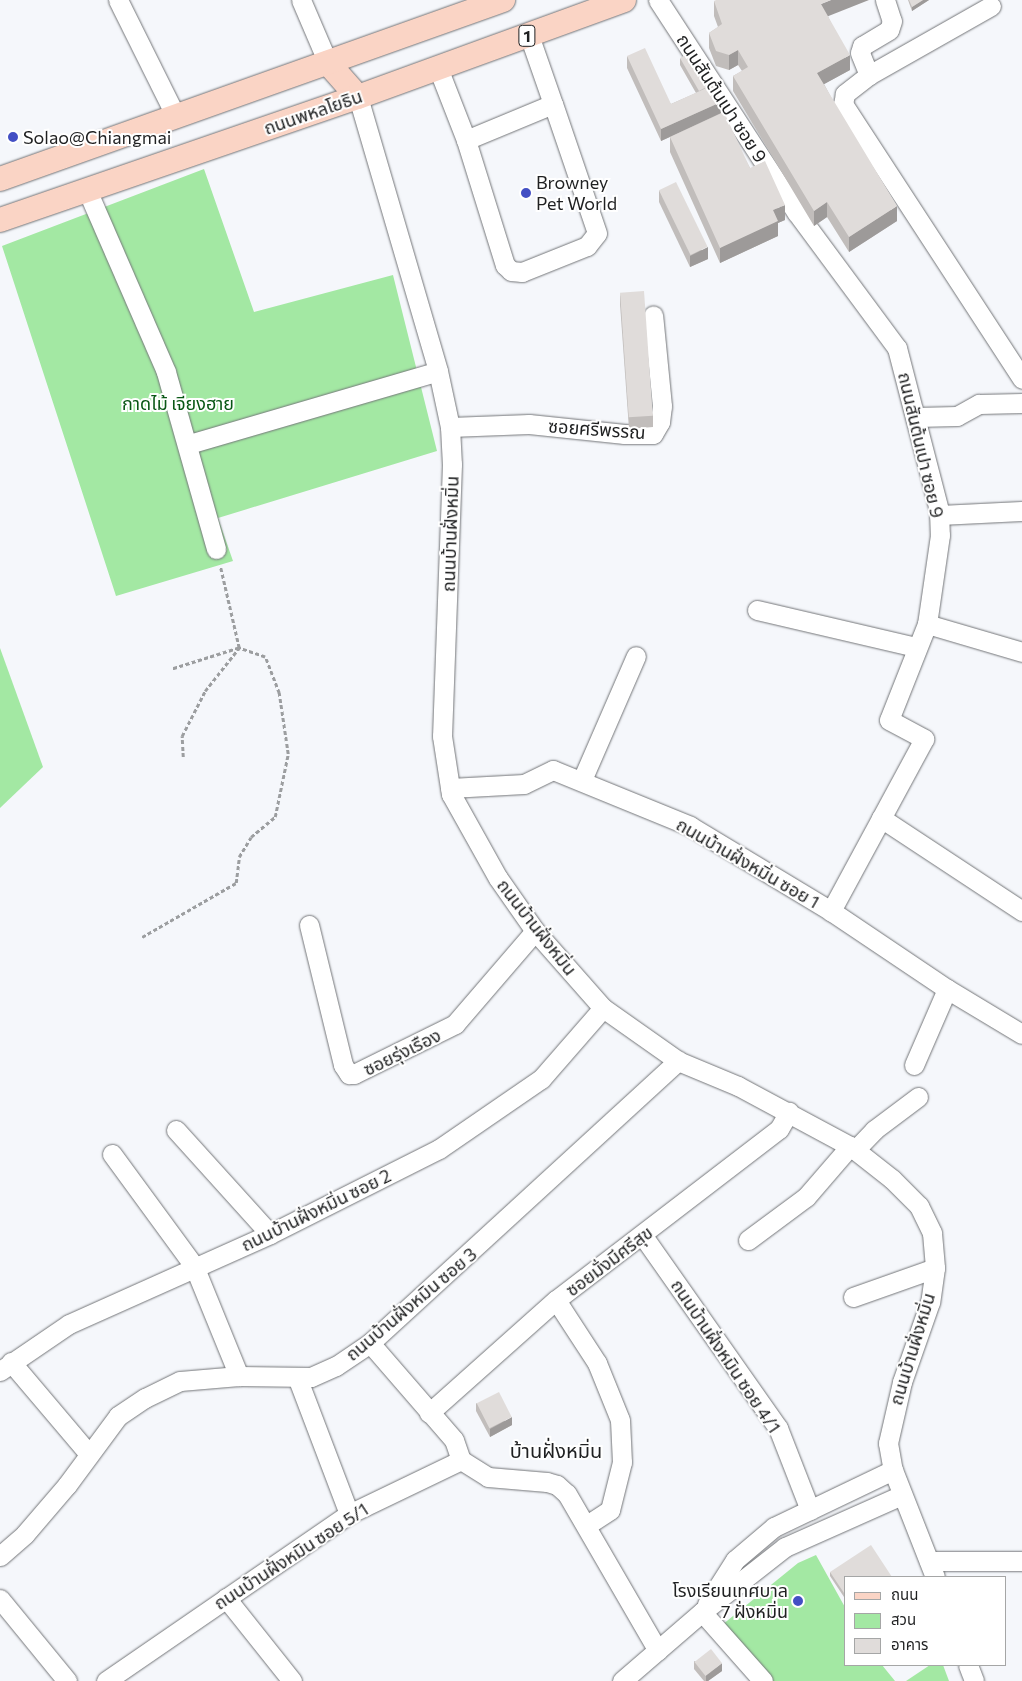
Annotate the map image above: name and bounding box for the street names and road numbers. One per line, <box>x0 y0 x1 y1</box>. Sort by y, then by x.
road number: 1 <box>518 22 536 50</box>
street label: ถนนสันต้นเปา ซอย 9 <box>672 30 772 166</box>
street label: ถนนพหลโยธิน <box>261 85 365 139</box>
street label: ถนนสันต้นเปา ซอย 9 <box>894 370 948 520</box>
street label: ซอยศรีพรรณ <box>548 415 646 443</box>
street label: ถนนบ้านฝั่งหมิ่น <box>437 476 463 592</box>
street label: ถนนบ้านฝั่งหมิ่น ซอย 1 <box>673 813 823 913</box>
street label: ถนนบ้านฝั่งหมิ่น <box>493 875 581 979</box>
street label: ซอยรุ่งเรือง <box>360 1024 444 1080</box>
street label: ถนนบ้านฝั่งหมิ่น ซอย 2 <box>238 1164 394 1256</box>
street label: ซอยมั่งมีศรีสุข <box>561 1221 657 1301</box>
street label: ถนนบ้านฝั่งหมิน ซอย 3 <box>341 1243 481 1365</box>
street label: ถนนบ้านฝั่งหมิน ซอย 4/1 <box>667 1275 785 1437</box>
street label: ถนนบ้านฝั่งหมิ่น <box>885 1290 939 1408</box>
street label: ถนนบ้านฝั่งหมิน ซอย 5/1 <box>210 1498 372 1614</box>

